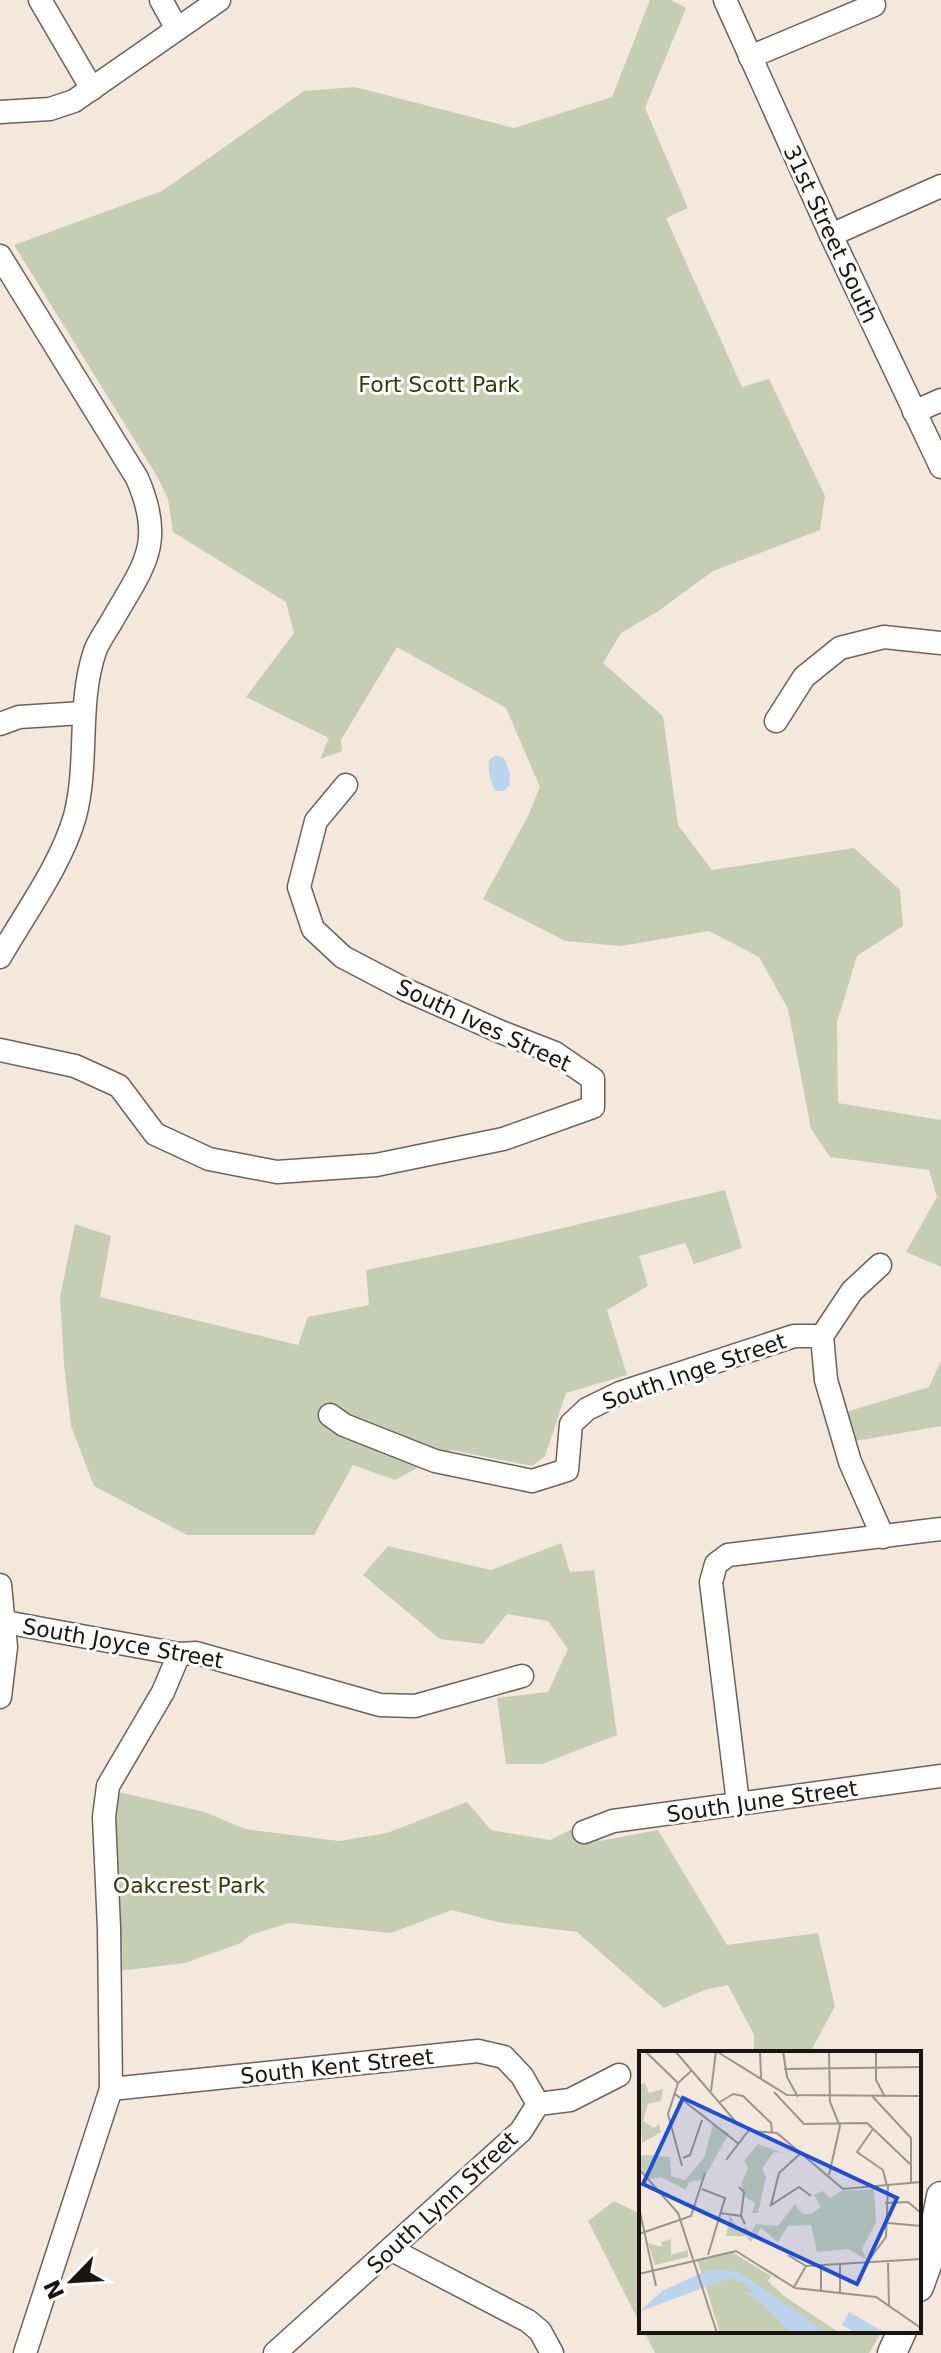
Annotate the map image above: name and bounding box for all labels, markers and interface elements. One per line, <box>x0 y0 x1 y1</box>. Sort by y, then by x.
street label: 31st Street South <box>778 142 883 327</box>
park label: Fort Scott Park <box>358 372 520 397</box>
street label: South Ives Street <box>393 974 575 1077</box>
street label: South Inge Street <box>599 1328 790 1415</box>
street label: South Joyce Street <box>21 1614 226 1674</box>
street label: South June Street <box>665 1776 860 1827</box>
park label: Oakcrest Park <box>113 1873 265 1898</box>
street label: South Kent Street <box>239 2044 435 2089</box>
inset map <box>639 2051 921 2333</box>
street label: South Lynn Street <box>362 2126 523 2278</box>
north arrow <box>32 2241 112 2321</box>
text: N <box>39 2276 70 2303</box>

